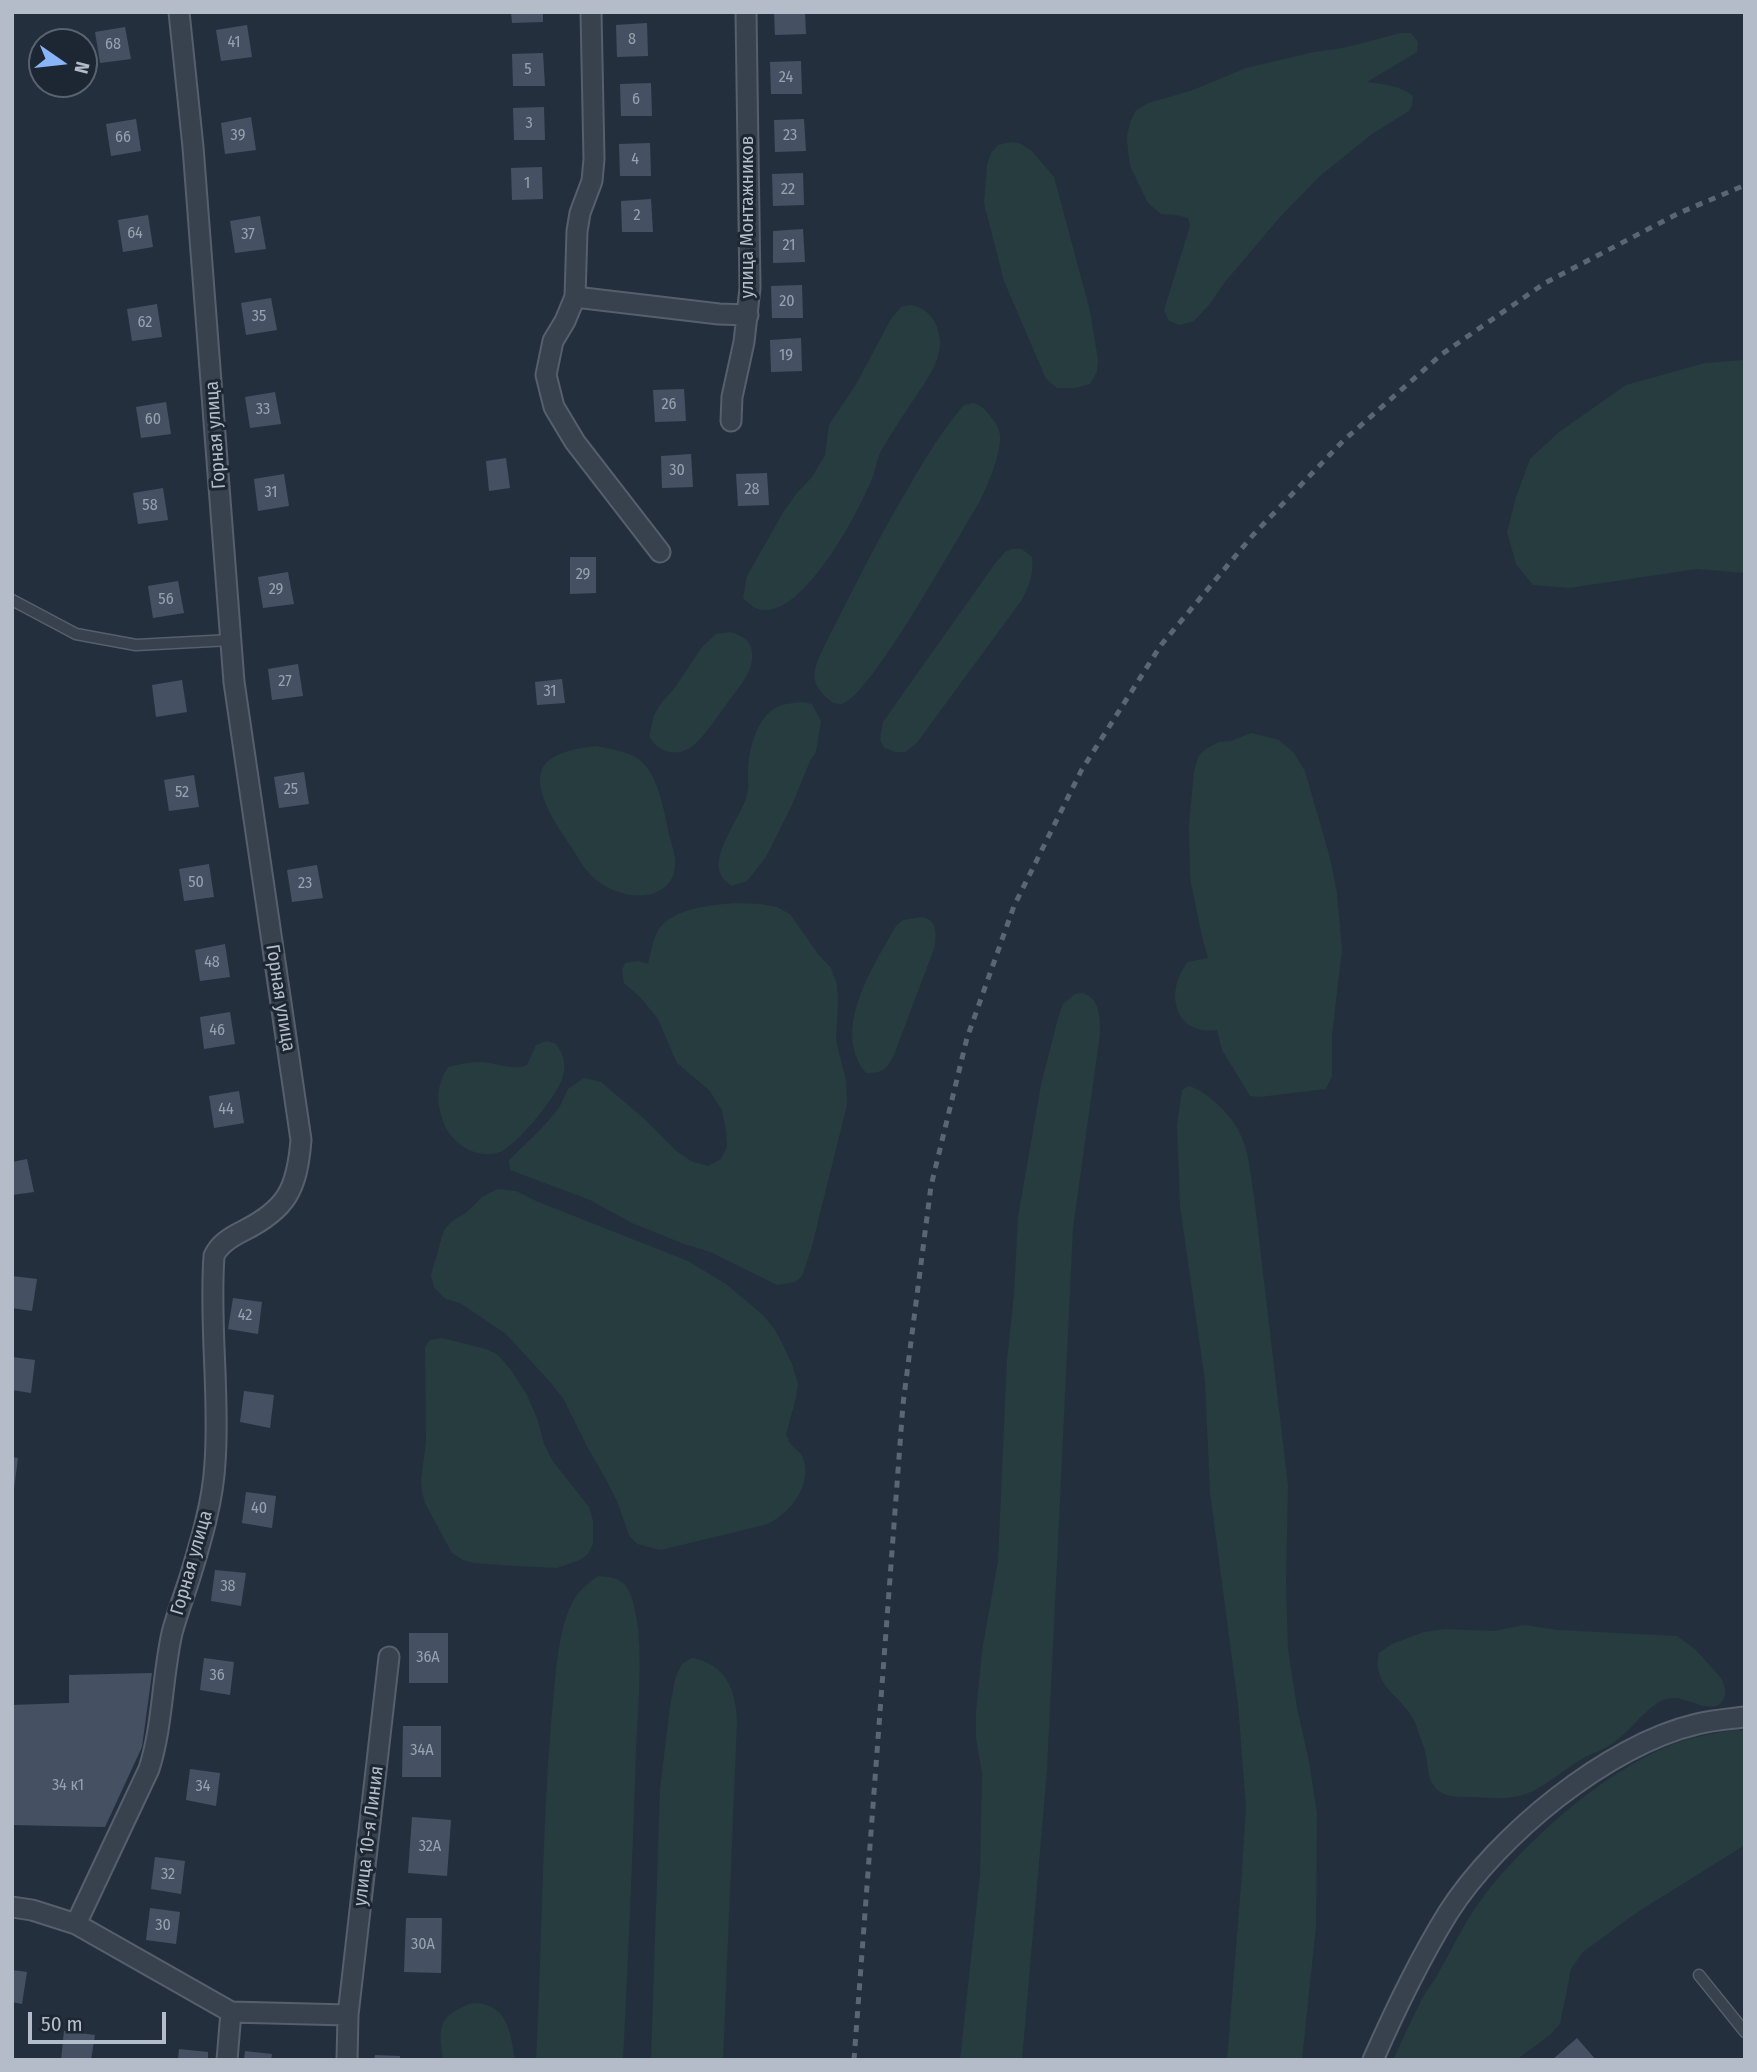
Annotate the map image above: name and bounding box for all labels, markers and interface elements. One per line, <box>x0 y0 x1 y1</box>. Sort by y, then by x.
north arrow <box>28 28 98 98</box>
house number: 8 <box>628 30 636 50</box>
house number: 41 <box>227 33 241 53</box>
house number: 68 <box>105 35 121 55</box>
text: N <box>69 59 94 76</box>
house number: 5 <box>524 60 532 80</box>
house number: 24 <box>779 68 793 88</box>
house number: 6 <box>632 90 640 110</box>
house number: 3 <box>525 114 533 134</box>
house number: 39 <box>231 126 245 146</box>
house number: 23 <box>783 126 797 146</box>
house number: 66 <box>115 128 131 148</box>
street label: улица Монтажников <box>737 136 759 298</box>
house number: 4 <box>631 150 639 170</box>
house number: 1 <box>524 174 530 194</box>
house number: 22 <box>781 180 795 200</box>
house number: 2 <box>633 206 641 226</box>
house number: 64 <box>127 224 143 244</box>
house number: 37 <box>241 225 255 245</box>
house number: 21 <box>783 236 795 256</box>
house number: 20 <box>779 292 795 312</box>
house number: 35 <box>252 307 266 327</box>
house number: 62 <box>138 313 152 333</box>
house number: 19 <box>779 346 793 366</box>
street label: Горная улица <box>201 380 231 490</box>
house number: 26 <box>662 395 676 415</box>
house number: 33 <box>256 400 270 420</box>
house number: 60 <box>145 410 161 430</box>
house number: 30 <box>669 461 685 481</box>
house number: 28 <box>744 480 760 500</box>
house number: 31 <box>264 483 278 503</box>
house number: 58 <box>142 496 158 516</box>
house number: 29 <box>576 565 590 585</box>
house number: 29 <box>269 580 283 600</box>
house number: 56 <box>158 590 174 610</box>
house number: 27 <box>278 672 292 692</box>
house number: 31 <box>543 682 557 702</box>
house number: 25 <box>284 780 298 800</box>
house number: 52 <box>175 783 189 803</box>
house number: 50 <box>188 873 204 893</box>
house number: 23 <box>298 874 312 894</box>
street label: Горная улица <box>260 943 300 1053</box>
house number: 48 <box>204 953 220 973</box>
house number: 46 <box>209 1021 225 1041</box>
house number: 44 <box>218 1100 234 1120</box>
house number: 42 <box>238 1306 252 1326</box>
house number: 40 <box>251 1499 267 1519</box>
street label: Горная улица <box>166 1508 218 1618</box>
house number: 38 <box>220 1577 236 1597</box>
house number: 36А <box>416 1648 440 1668</box>
house number: 36 <box>209 1666 225 1686</box>
house number: 34А <box>410 1741 434 1761</box>
street label: улица 10-я Линия <box>349 1765 389 1907</box>
house number: 34 к1 <box>52 1776 84 1796</box>
house number: 34 <box>196 1777 210 1797</box>
house number: 32А <box>419 1837 441 1857</box>
house number: 32 <box>161 1865 175 1885</box>
house number: 30 <box>155 1916 171 1936</box>
house number: 30А <box>411 1935 435 1955</box>
scale bar <box>32 1998 170 2042</box>
text: 50 m <box>41 2011 83 2037</box>

